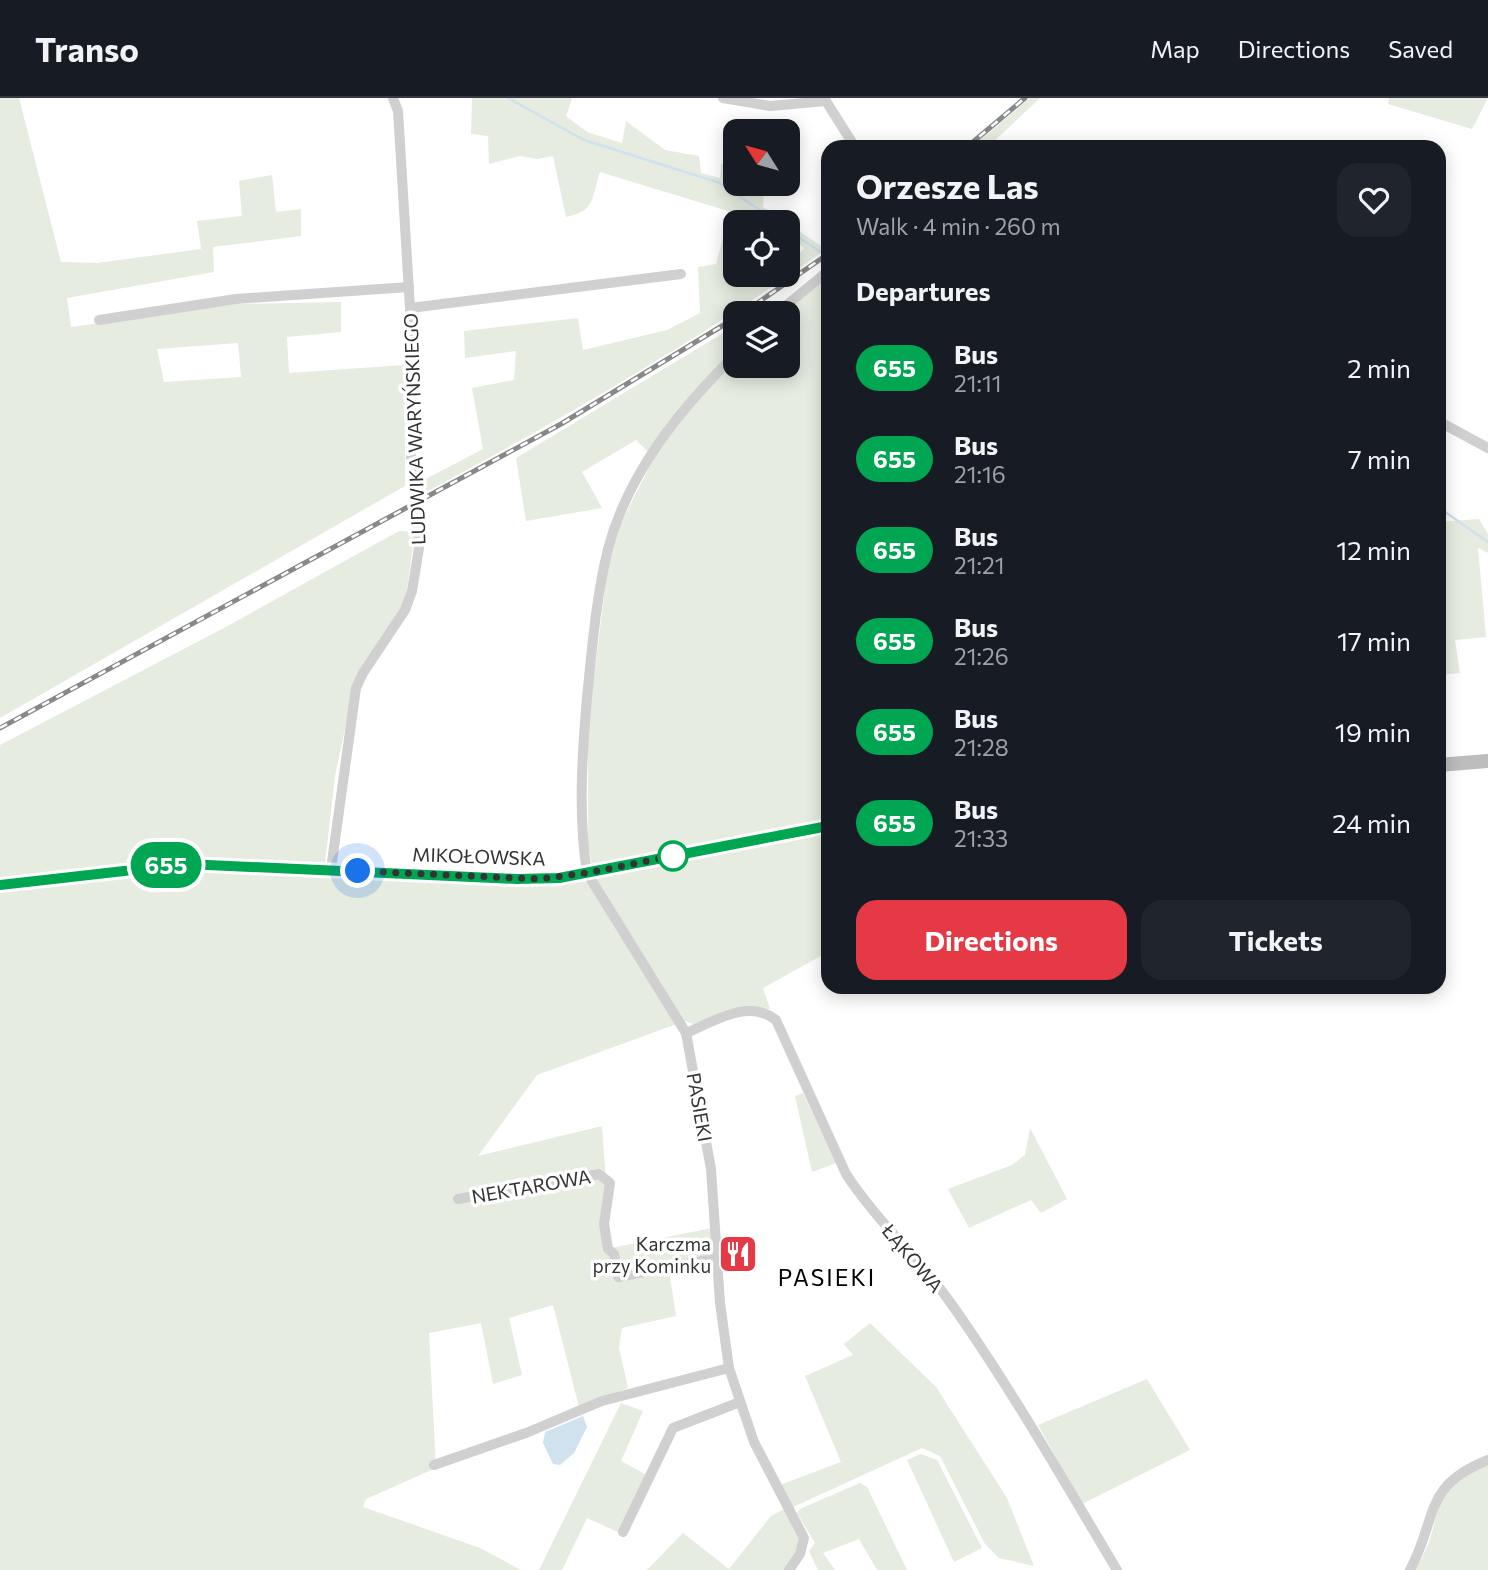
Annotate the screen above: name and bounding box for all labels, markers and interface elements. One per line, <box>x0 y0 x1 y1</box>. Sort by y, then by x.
text: Transo <box>35 28 139 69</box>
text: Map <box>1150 34 1200 63</box>
text: Directions <box>1238 34 1350 63</box>
text: Saved <box>1388 34 1453 63</box>
north arrow <box>723 119 800 196</box>
map controls <box>723 119 800 378</box>
button: heart <box>1337 163 1411 237</box>
text: Orzesze Las <box>856 165 1039 206</box>
button: locate <box>723 210 800 287</box>
text: Walk · 4 min · 260 m <box>856 212 1061 240</box>
text: Departures <box>856 275 991 306</box>
button: layers <box>723 301 800 378</box>
street label: LUDWIKA WARYŃSKIEGO <box>398 313 430 545</box>
text: Bus <box>954 338 998 369</box>
text: 2 min <box>1347 352 1411 383</box>
text: 655 <box>873 353 916 382</box>
text: 21:11 <box>954 369 1002 397</box>
text: Bus <box>954 429 998 460</box>
text: 7 min <box>1348 443 1411 474</box>
text: 655 <box>873 444 916 473</box>
text: 21:16 <box>954 460 1006 488</box>
text: Bus <box>954 520 998 551</box>
text: 12 min <box>1336 534 1411 565</box>
text: 655 <box>873 535 916 564</box>
text: 21:21 <box>954 551 1005 579</box>
text: Bus <box>954 611 998 642</box>
text: 17 min <box>1337 625 1411 656</box>
text: 655 <box>873 626 916 655</box>
text: 21:26 <box>954 642 1009 670</box>
text: Bus <box>954 702 998 733</box>
text: 19 min <box>1335 716 1411 747</box>
text: 655 <box>873 717 916 746</box>
text: 21:28 <box>954 733 1009 761</box>
text: Bus <box>954 793 998 824</box>
text: 24 min <box>1332 807 1411 838</box>
text: 655 <box>873 808 916 837</box>
text: 21:33 <box>954 824 1008 852</box>
unlabelled marker <box>658 841 688 871</box>
line badge: 655 <box>126 842 206 888</box>
street label: MIKOŁOWSKA <box>412 842 546 870</box>
text: 655 <box>145 850 187 879</box>
your location <box>340 853 375 888</box>
button: Directions <box>856 900 1127 980</box>
button: Tickets <box>1141 900 1411 980</box>
street label: PASIEKI <box>683 1071 717 1143</box>
street label: NEKTAROWA <box>470 1164 592 1208</box>
street label: ŁĄKOWA <box>877 1218 948 1297</box>
place label: Karczma przy Kominku <box>593 1232 711 1277</box>
restaurant icon: Karczma przy Kominku <box>717 1233 759 1275</box>
district label: PASIEKI <box>778 1263 876 1291</box>

